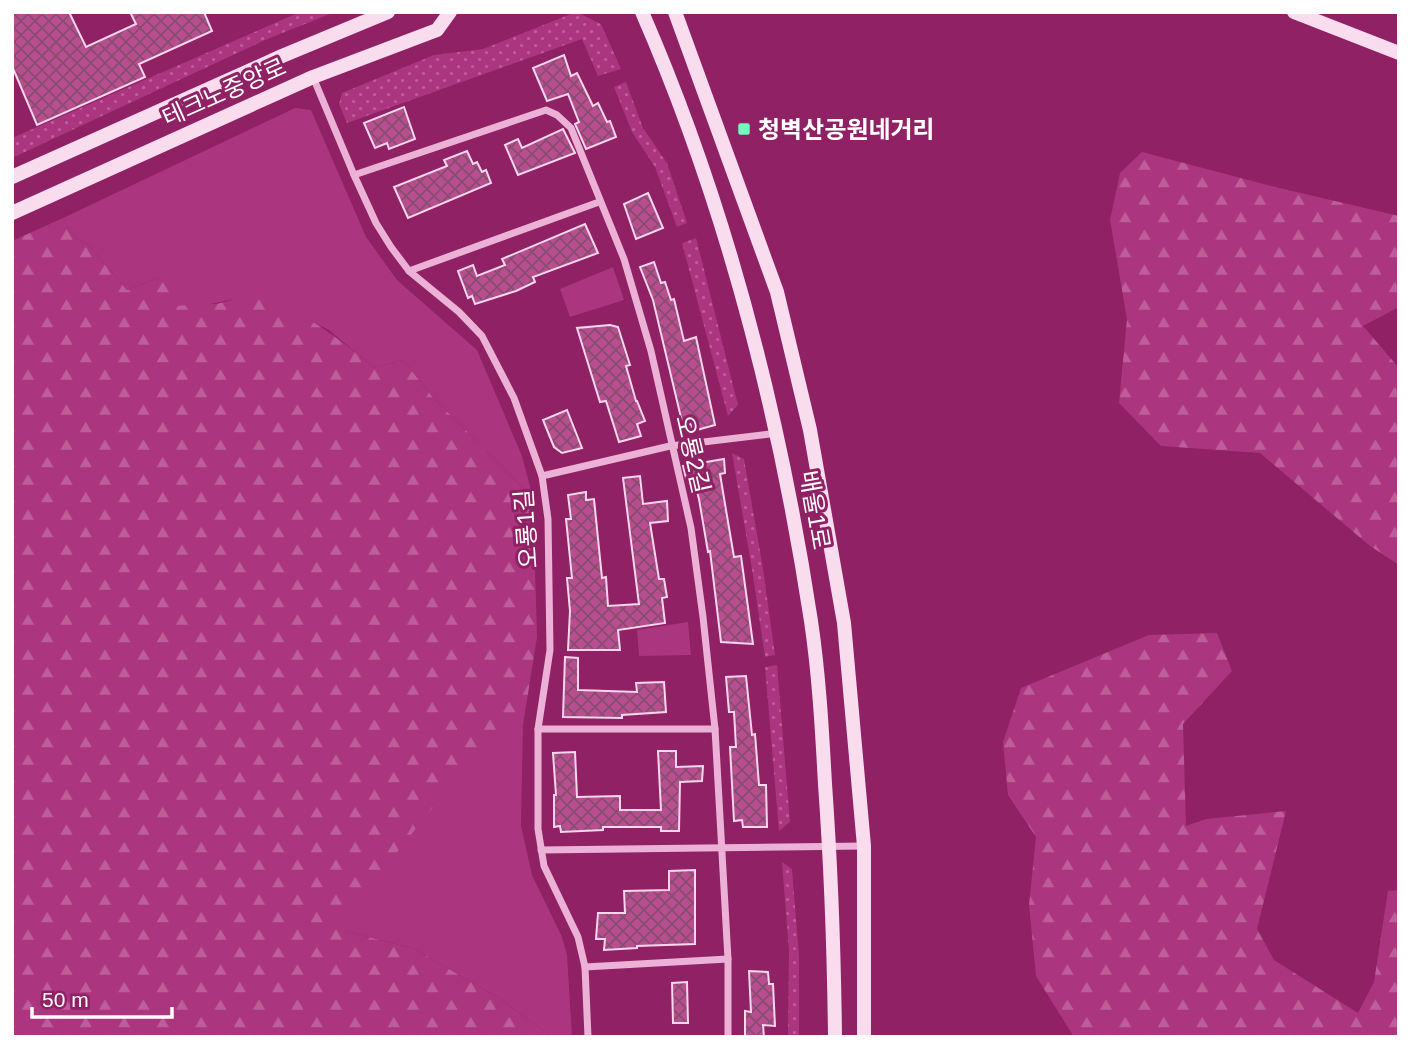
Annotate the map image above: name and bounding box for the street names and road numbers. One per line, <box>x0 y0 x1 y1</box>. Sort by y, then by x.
street label: 테크노중앙로 <box>158 53 290 131</box>
street label: 오룡2길 <box>671 412 715 496</box>
street label: 배울1로 <box>795 468 835 552</box>
street label: 오룡1길 <box>510 488 542 570</box>

